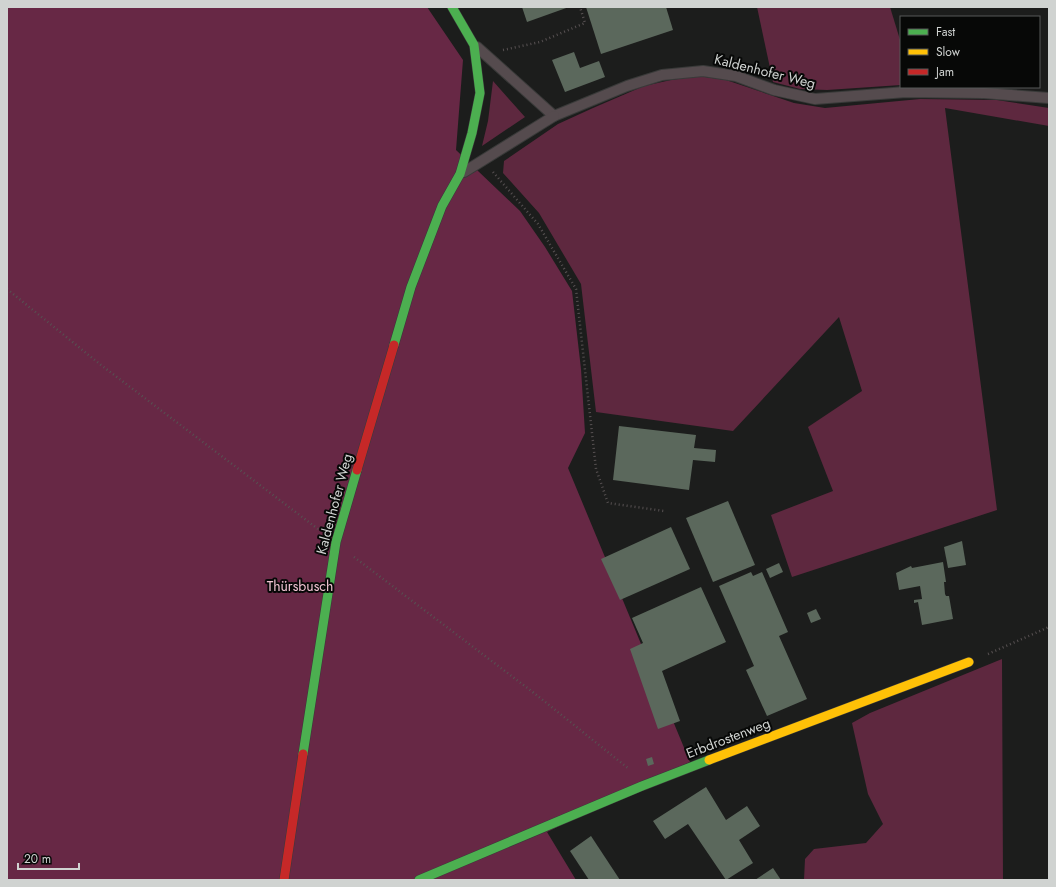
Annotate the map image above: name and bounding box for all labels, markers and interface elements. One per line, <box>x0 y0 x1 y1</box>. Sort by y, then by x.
legend <box>900 16 1040 88</box>
text: Fast <box>936 23 955 41</box>
text: Slow <box>936 43 961 61</box>
street label: Kaldenhofer Weg <box>712 49 818 93</box>
text: Jam <box>934 63 954 81</box>
street label: Kaldenhofer Weg <box>311 451 357 557</box>
park label: Thürsbusch <box>267 576 333 596</box>
street label: Erbdrostenweg <box>683 713 773 763</box>
scale bar <box>18 845 79 871</box>
text: 20 m <box>24 850 51 868</box>

